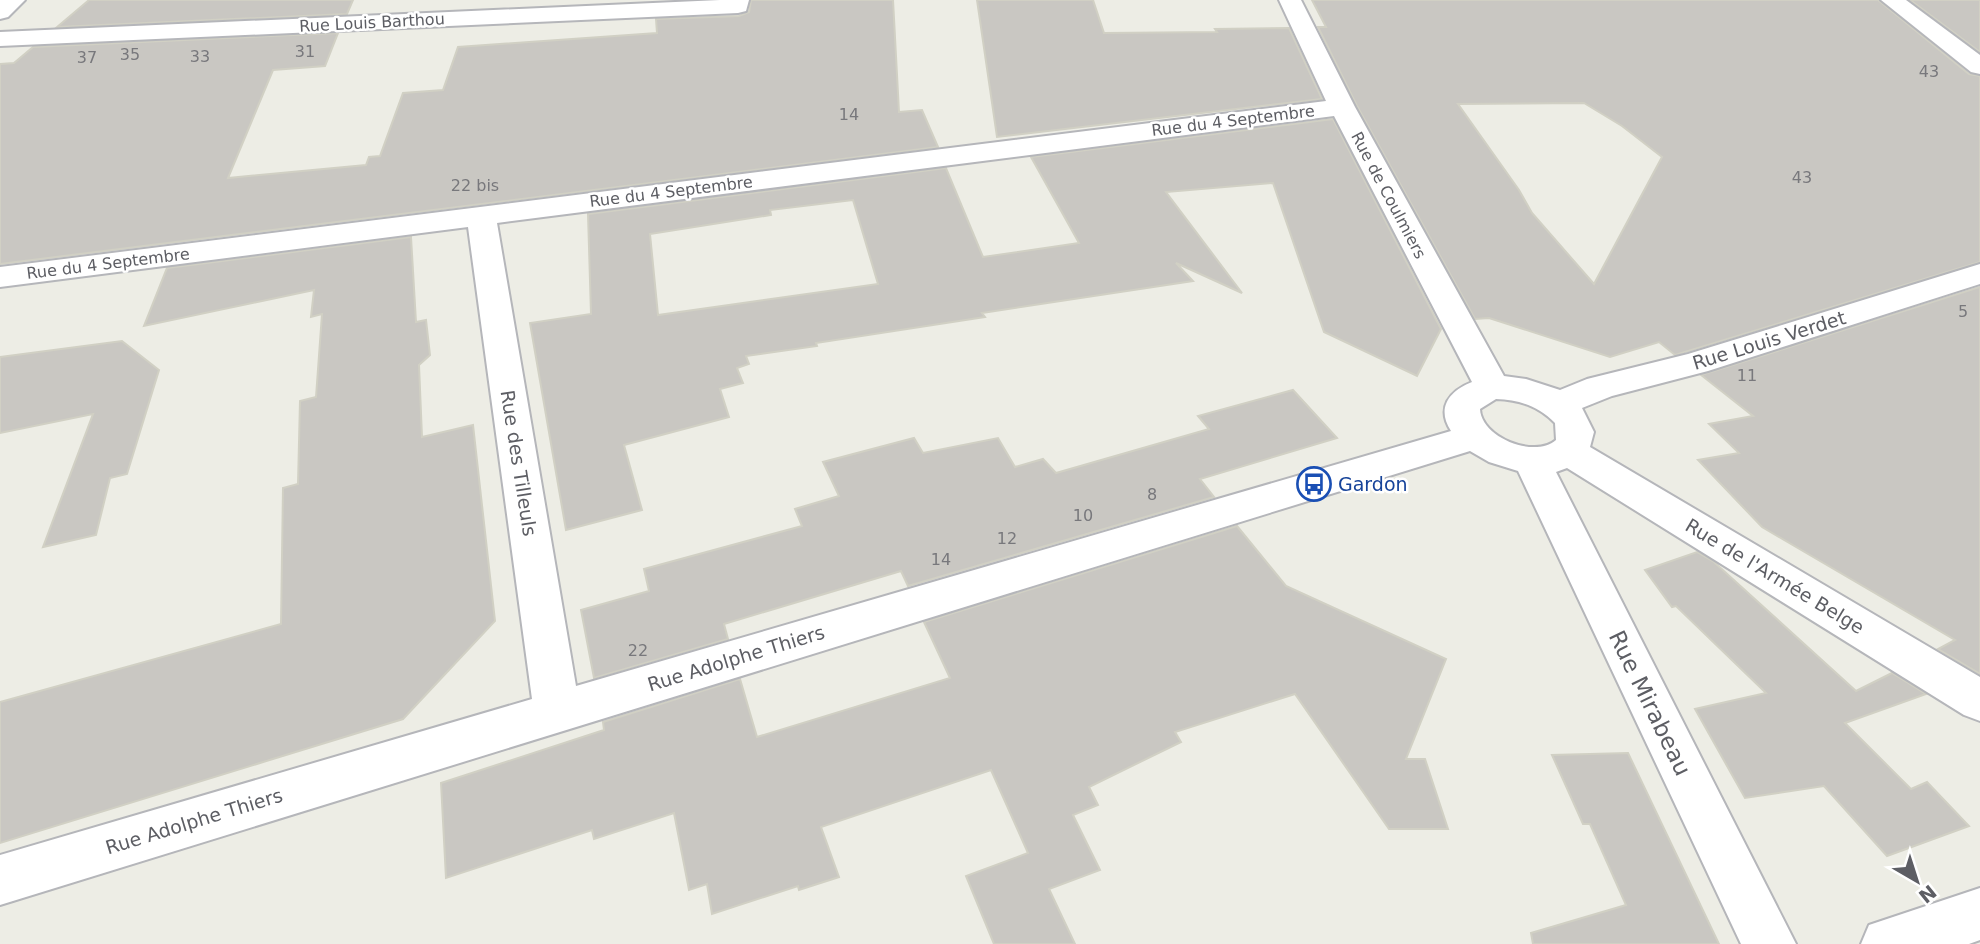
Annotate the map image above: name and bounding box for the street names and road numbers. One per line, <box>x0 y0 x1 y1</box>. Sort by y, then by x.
street label: Rue Louis Barthou <box>299 9 445 36</box>
street label: Rue du 4 Septembre <box>1150 101 1316 140</box>
street label: Rue de Coulmiers <box>1347 129 1430 262</box>
street label: Rue du 4 Septembre <box>588 172 754 211</box>
street label: Rue du 4 Septembre <box>25 244 191 283</box>
street label: Rue Louis Verdet <box>1690 306 1848 374</box>
street label: Rue des Tilleuls <box>497 388 541 538</box>
street label: Rue de l'Armée Belge <box>1682 514 1868 638</box>
street label: Rue Adolphe Thiers <box>645 621 827 695</box>
street label: Rue Mirabeau <box>1604 626 1696 780</box>
street label: Rue Adolphe Thiers <box>103 784 285 858</box>

